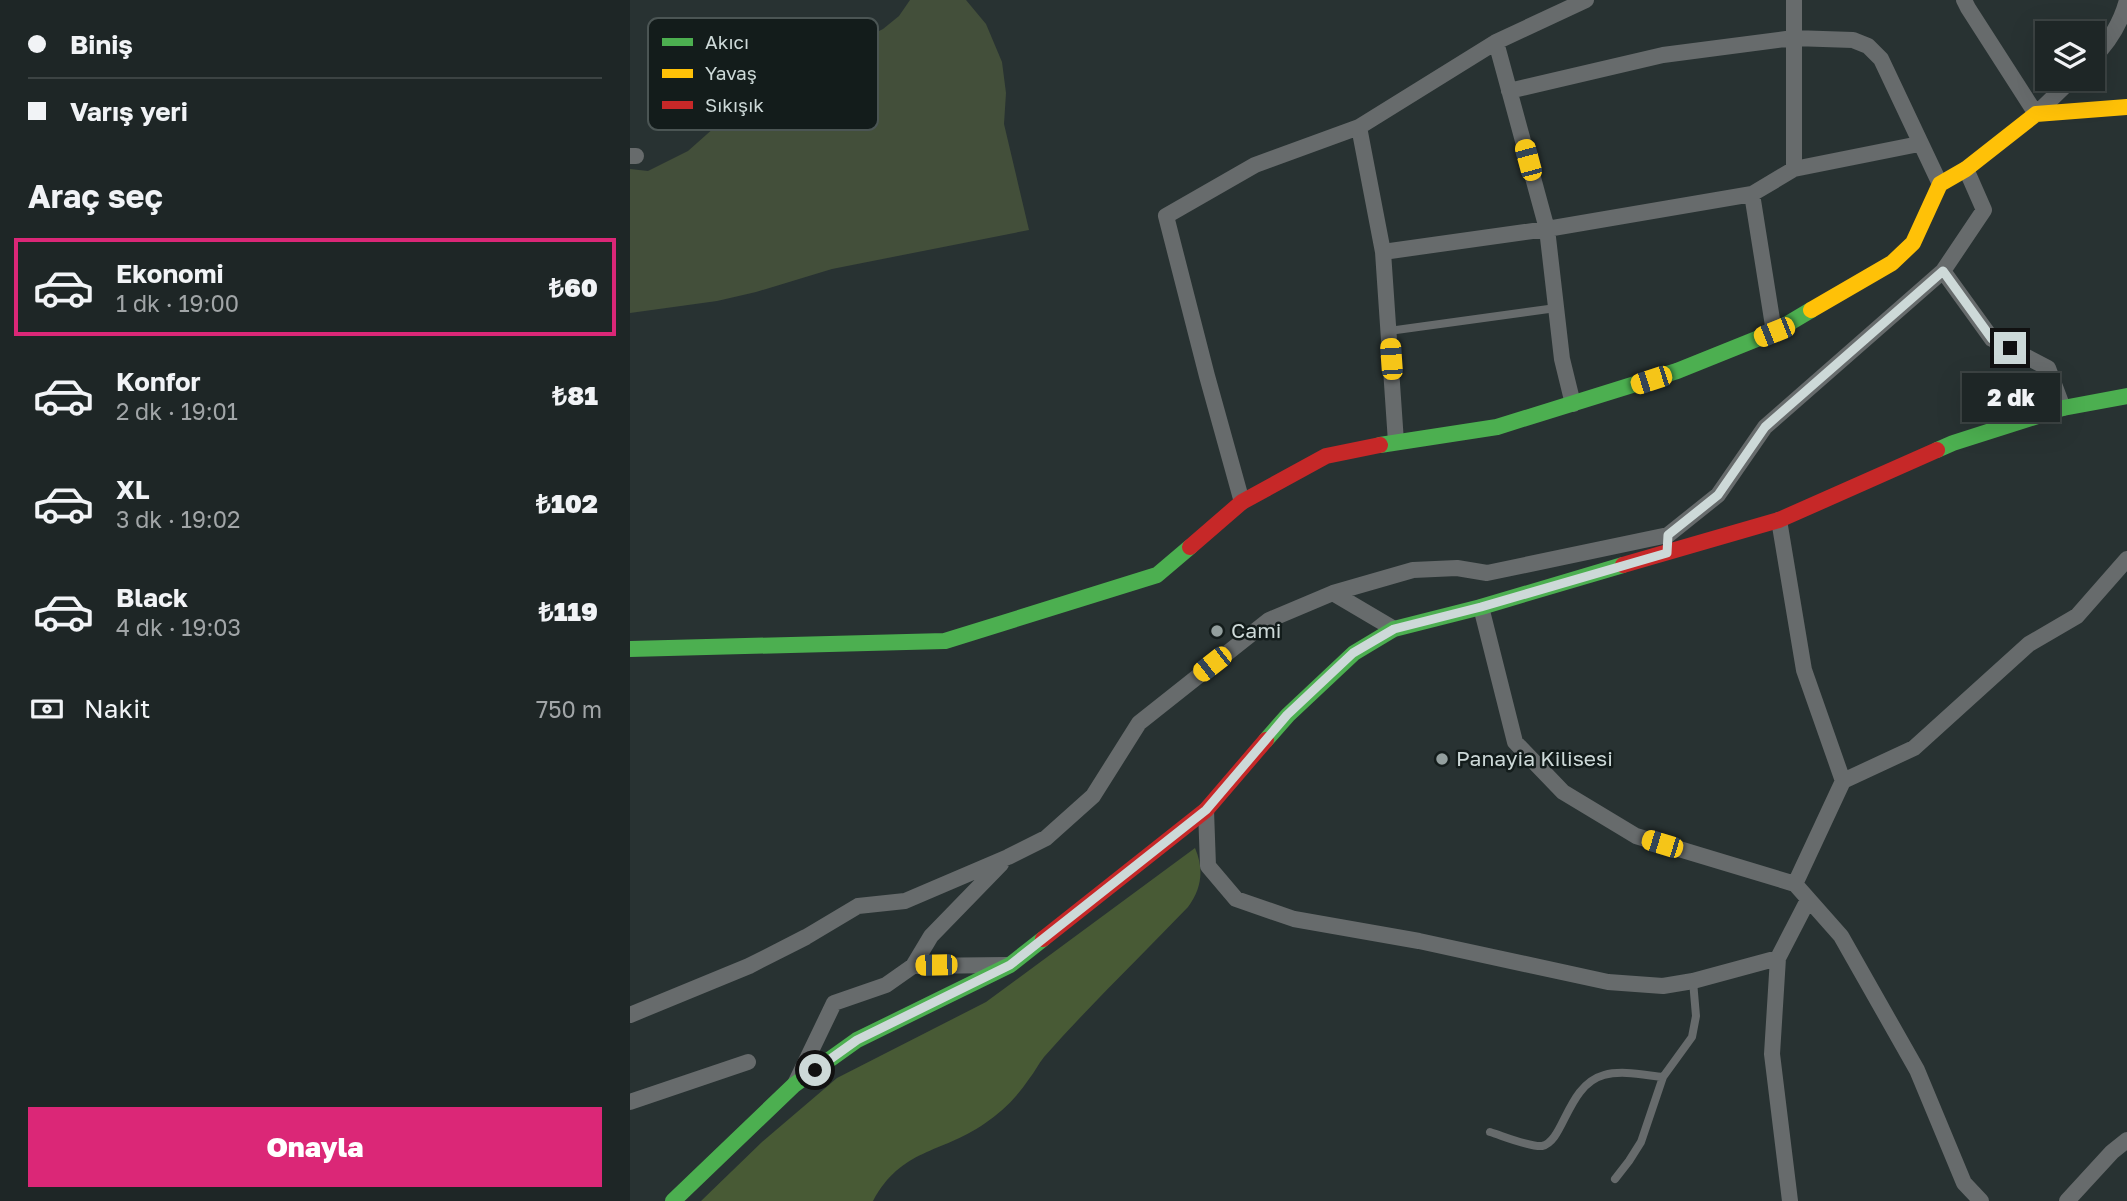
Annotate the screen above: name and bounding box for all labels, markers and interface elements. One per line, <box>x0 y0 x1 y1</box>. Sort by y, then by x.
legend <box>648 18 878 130</box>
map controls <box>2035 21 2105 91</box>
button: layers <box>2035 21 2105 91</box>
text: Biniş <box>70 29 133 60</box>
text: Akıcı <box>705 30 749 53</box>
text: Yavaş <box>705 61 757 84</box>
text: Sıkışık <box>705 93 764 116</box>
text: Varış yeri <box>70 96 188 127</box>
car <box>1513 137 1544 183</box>
text: Araç seç <box>28 177 163 215</box>
icon: car <box>32 256 95 319</box>
text: Ekonomi <box>116 258 224 289</box>
text: ₺60 <box>549 272 598 303</box>
text: 1 dk · 19:00 <box>116 289 239 317</box>
car <box>1751 314 1798 350</box>
route end <box>1994 332 2026 364</box>
car <box>1380 337 1403 381</box>
icon: car <box>32 364 95 427</box>
car <box>1628 364 1675 396</box>
text: Konfor <box>116 366 201 397</box>
callout: 2 dk <box>1961 372 2059 422</box>
text: ₺81 <box>552 380 598 411</box>
text: 2 dk <box>1987 383 2035 411</box>
text: 2 dk · 19:01 <box>116 397 238 425</box>
icon: car <box>32 472 95 535</box>
text: XL <box>116 474 150 505</box>
text: ₺102 <box>536 488 598 519</box>
text: 3 dk · 19:02 <box>116 505 240 533</box>
icon: car <box>32 580 95 643</box>
text: Black <box>116 582 188 613</box>
text: ₺119 <box>539 596 598 627</box>
text: 4 dk · 19:03 <box>116 613 241 641</box>
place label: Cami <box>1231 617 1281 643</box>
marker: Cami <box>1209 623 1225 639</box>
car <box>1189 643 1236 685</box>
icon: cash <box>28 690 66 728</box>
text: Nakit <box>84 693 151 724</box>
text: 750 m <box>536 695 602 723</box>
place label: Panayia Kilisesi <box>1456 745 1613 771</box>
marker: Panayia Kilisesi <box>1434 751 1450 767</box>
car <box>1639 828 1686 860</box>
car <box>915 954 958 976</box>
route start <box>799 1054 831 1086</box>
button: Onayla <box>28 1107 602 1187</box>

